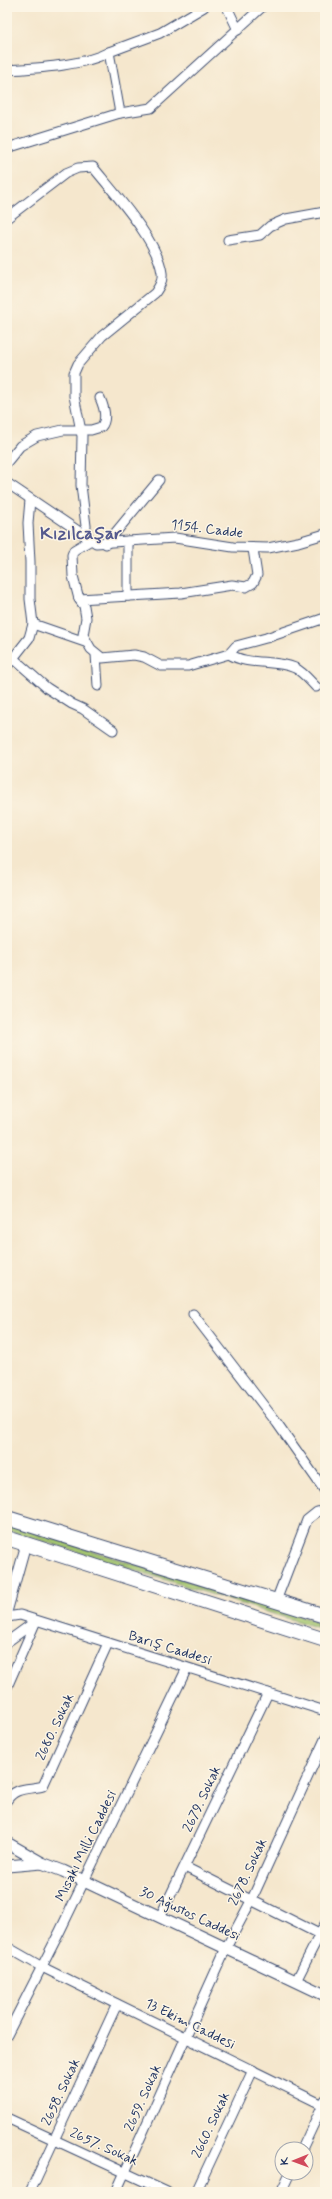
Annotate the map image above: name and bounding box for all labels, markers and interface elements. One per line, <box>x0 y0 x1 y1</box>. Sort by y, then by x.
street label: 1154. Cadde <box>170 516 244 542</box>
district label: Kızılcaşar <box>40 522 122 546</box>
street label: Barış Caddesi <box>126 1627 214 1669</box>
street label: 2680. Sokak <box>32 1690 78 1763</box>
street label: 2679. Sokak <box>179 1763 225 1835</box>
street label: Misakı Milli Caddesi <box>51 1787 121 1905</box>
street label: 2678. Sokak <box>225 1835 271 1909</box>
street label: 30 Ağustos Caddesi <box>137 1883 243 1945</box>
street label: 13 Ekim Caddesi <box>142 1994 238 2054</box>
street label: 2658. Sokak <box>38 2055 84 2129</box>
street label: 2659. Sokak <box>120 2062 166 2134</box>
street label: 2660. Sokak <box>188 2089 234 2161</box>
street label: 2657. Sokak <box>67 2124 141 2170</box>
north arrow <box>274 2141 314 2181</box>
text: K <box>278 2157 292 2165</box>

